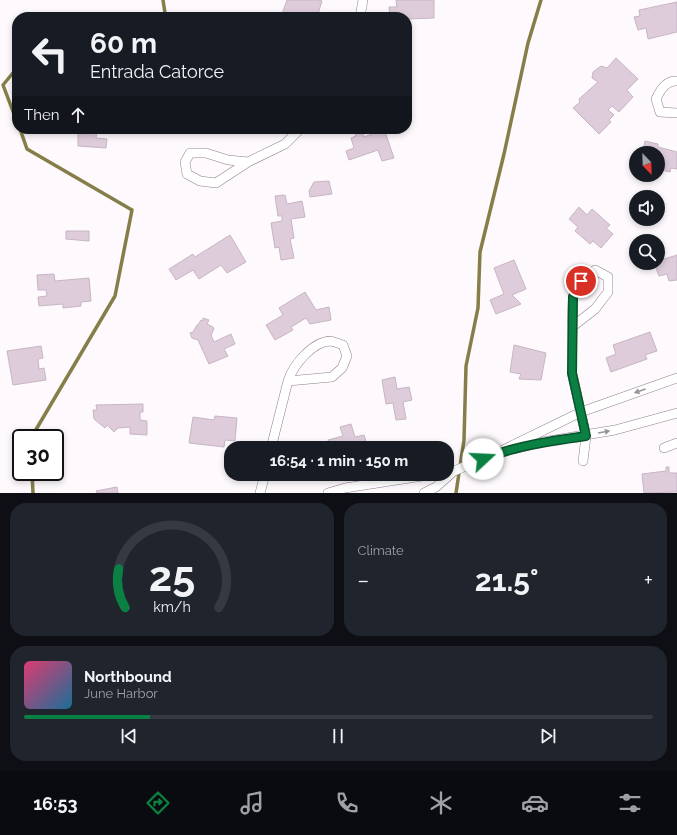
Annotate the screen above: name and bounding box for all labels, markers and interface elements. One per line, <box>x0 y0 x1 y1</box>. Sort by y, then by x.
text: 60 m <box>90 27 157 60</box>
icon: left <box>24 28 76 80</box>
text: Entrada Catorce <box>90 61 224 82</box>
icon: ahead <box>67 104 89 126</box>
text: Then <box>24 106 59 124</box>
north arrow <box>629 146 665 182</box>
map controls <box>629 146 665 270</box>
button: sound <box>629 190 665 226</box>
button: search <box>629 234 665 270</box>
pin <box>564 264 598 298</box>
icon: arrive <box>570 270 592 292</box>
one-way arrow <box>634 388 646 394</box>
speed limit sign: 30 <box>12 429 64 481</box>
one-way arrow <box>598 429 610 435</box>
position arrow <box>462 438 504 480</box>
text: 16:54 · 1 min · 150 m <box>270 452 408 470</box>
text: Climate <box>358 543 404 558</box>
text: 25 <box>148 551 195 600</box>
text: 21.5° <box>475 563 538 598</box>
text: − <box>358 567 369 593</box>
text: + <box>644 567 653 593</box>
text: km/h <box>153 598 191 614</box>
text: Northbound <box>84 668 172 686</box>
text: June Harbor <box>84 686 158 701</box>
icon: previous <box>118 725 140 747</box>
icon: pause <box>327 725 349 747</box>
icon: next <box>537 725 559 747</box>
icon: directions <box>144 789 172 817</box>
icon: music <box>238 789 266 817</box>
icon: phone <box>333 789 361 817</box>
icon: climate <box>427 789 455 817</box>
icon: car <box>521 789 549 817</box>
icon: filters <box>616 789 644 817</box>
text: 16:53 <box>33 793 77 814</box>

